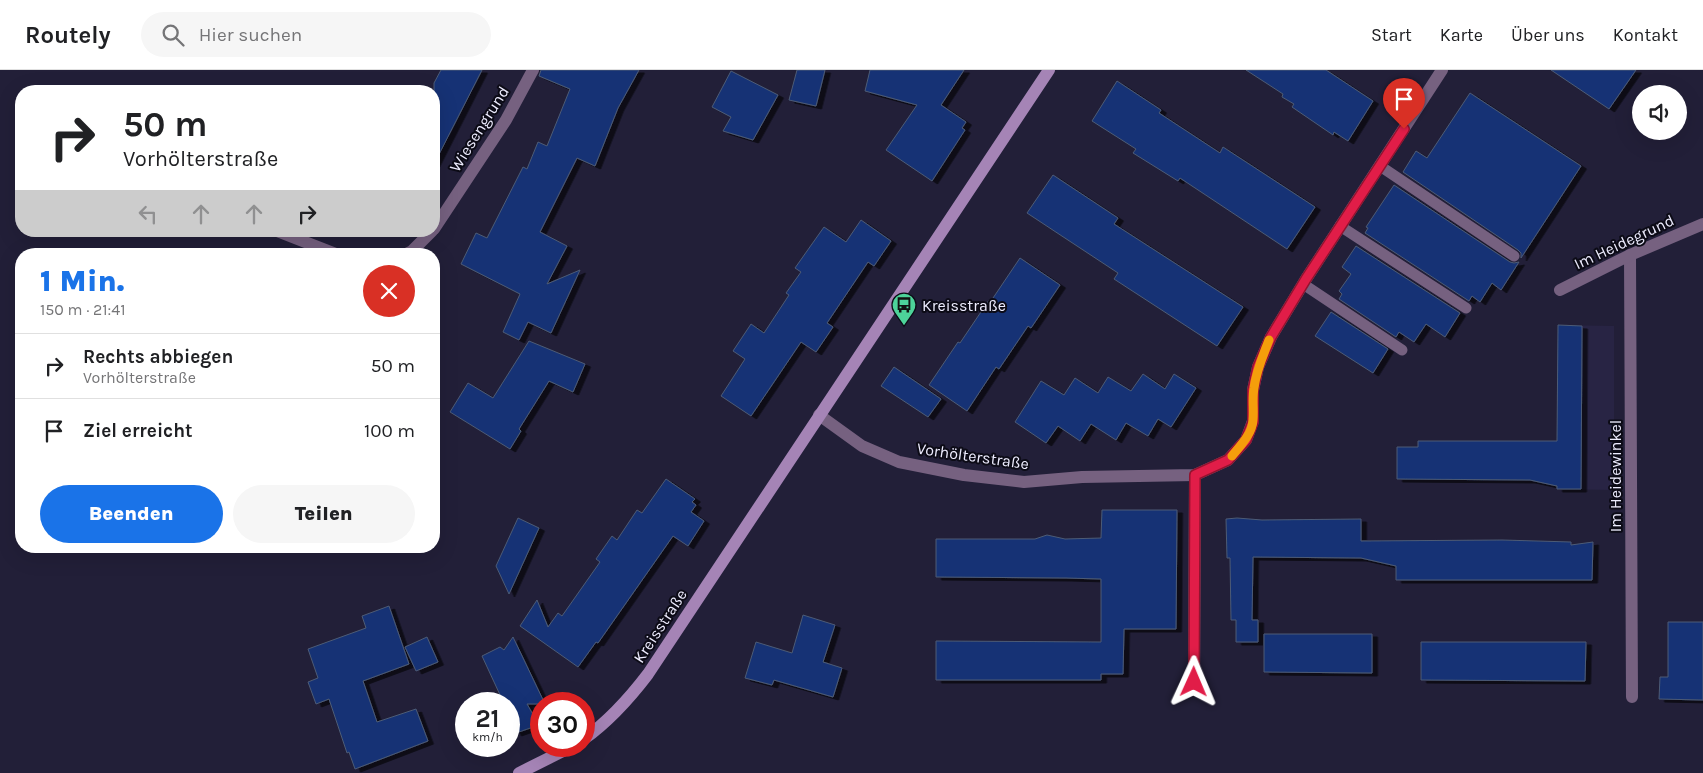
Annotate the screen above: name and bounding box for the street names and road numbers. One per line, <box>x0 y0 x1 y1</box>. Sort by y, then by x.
street label: Wiesengrund <box>445 83 513 175</box>
street label: Im Heidegrund <box>1571 211 1677 273</box>
street label: Im Heidewinkel <box>1606 420 1625 532</box>
street label: Vorhölterstraße <box>916 439 1030 473</box>
street label: Kreisstraße <box>629 586 691 666</box>

